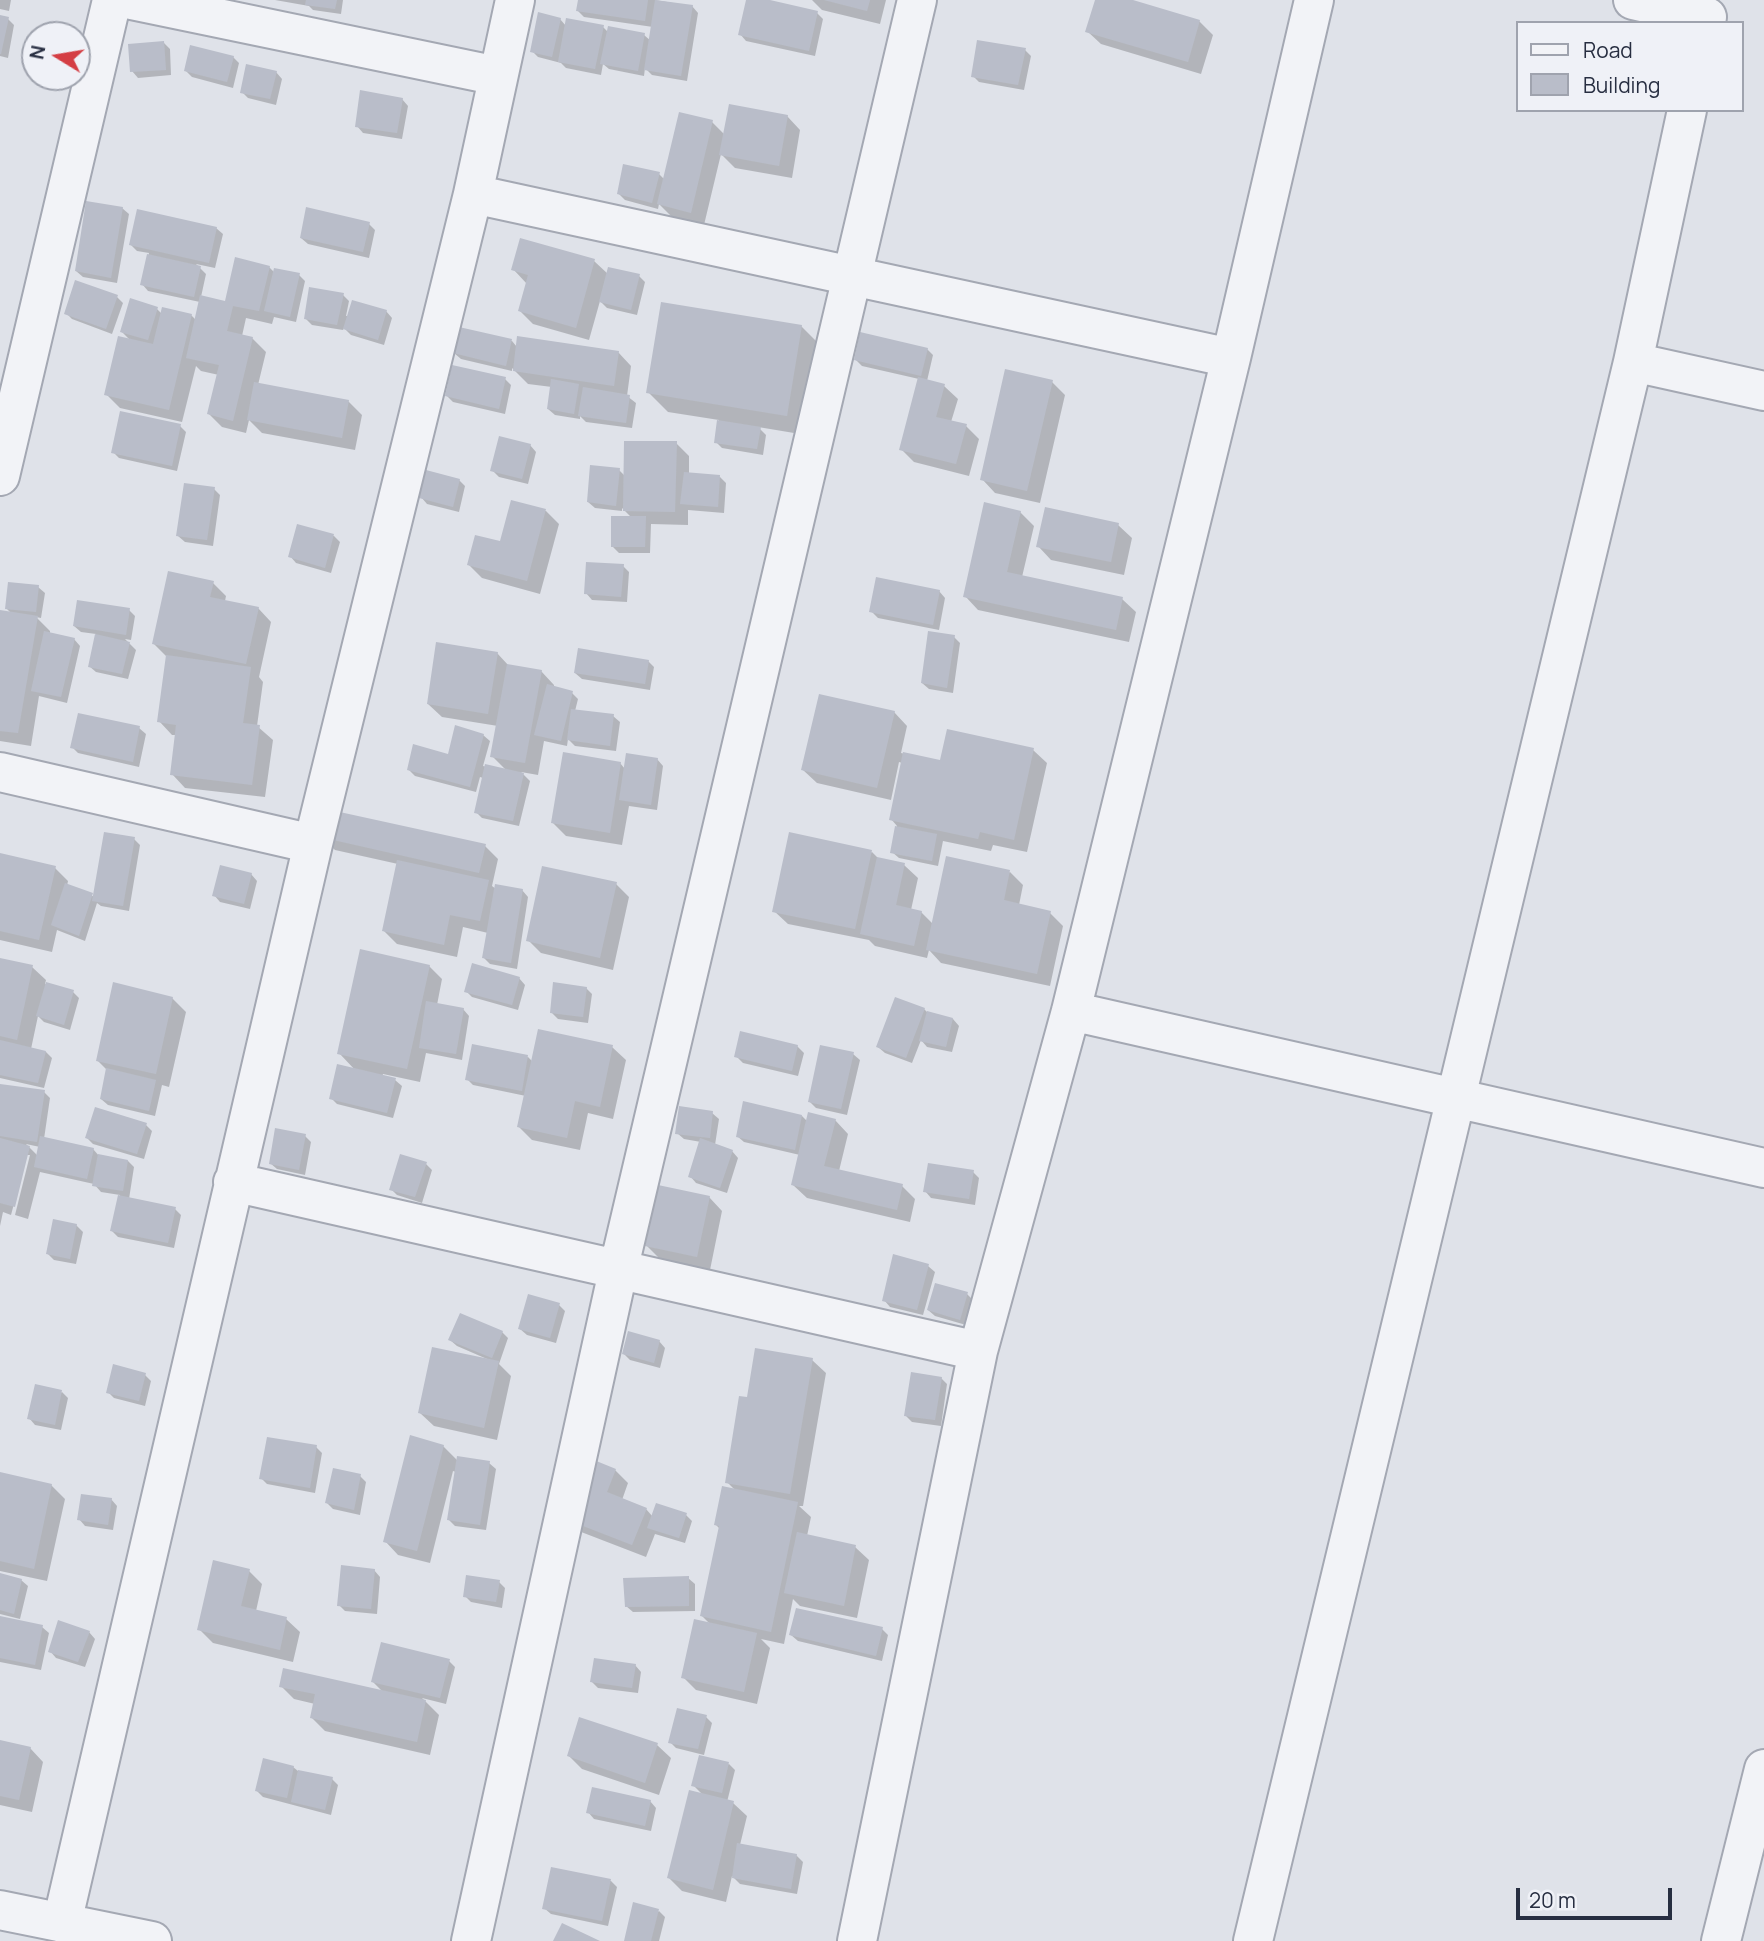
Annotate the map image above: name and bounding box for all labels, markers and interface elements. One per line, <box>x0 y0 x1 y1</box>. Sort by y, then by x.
north arrow <box>21 21 91 91</box>
legend <box>1516 21 1743 112</box>
text: Road <box>1583 36 1633 64</box>
text: N <box>23 43 51 62</box>
text: Building <box>1583 71 1660 99</box>
scale bar <box>1519 1874 1675 1918</box>
text: 20 m <box>1529 1886 1576 1914</box>

